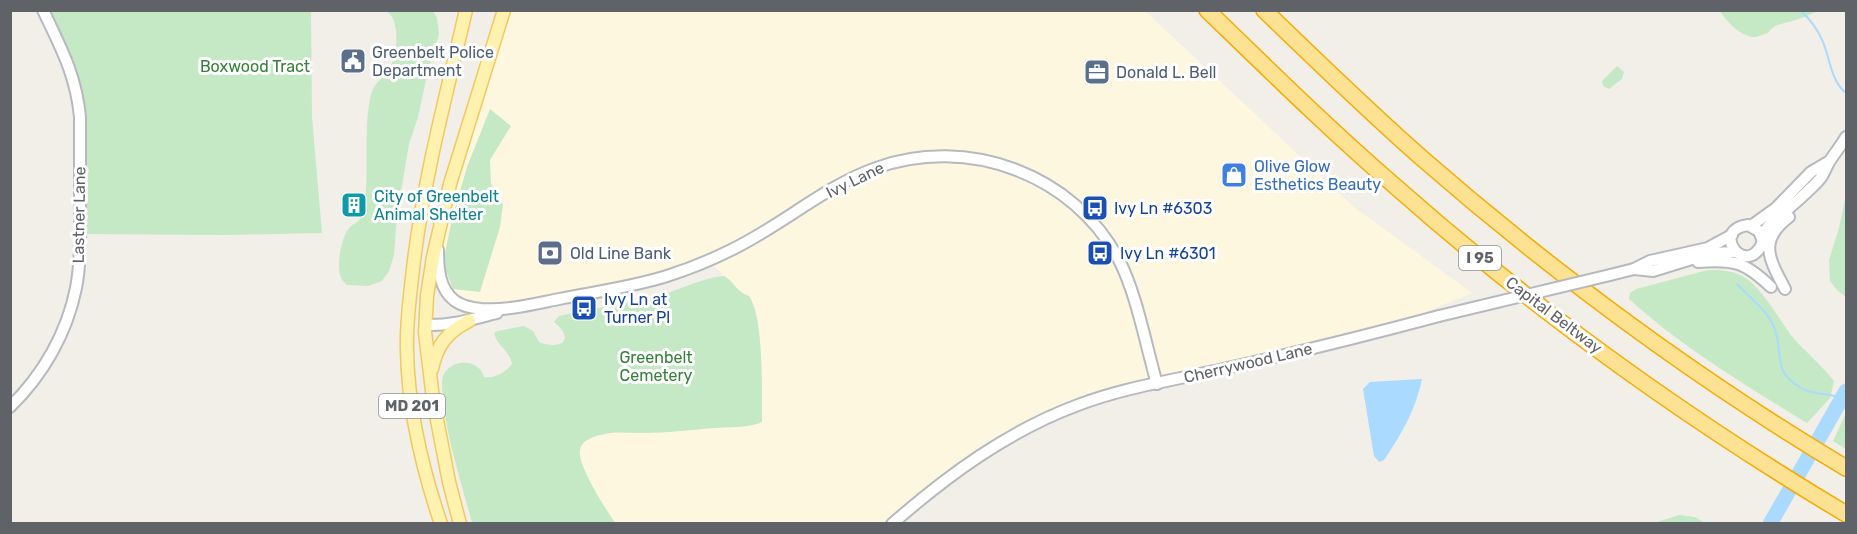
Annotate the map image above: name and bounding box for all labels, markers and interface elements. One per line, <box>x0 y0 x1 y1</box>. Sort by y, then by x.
place label: Greenbelt Police Department <box>372 43 494 80</box>
public building icon: Greenbelt Police Department <box>338 46 368 76</box>
park label: Boxwood Tract <box>200 57 310 76</box>
office icon: Donald L. Bell <box>1082 57 1112 87</box>
place label: Donald L. Bell <box>1116 63 1216 82</box>
place label: Olive Glow Esthetics Beauty <box>1254 157 1381 194</box>
street label: Ivy Lane <box>823 158 887 202</box>
shop icon: Olive Glow Esthetics Beauty <box>1219 160 1249 190</box>
street label: Lastner Lane <box>69 166 89 264</box>
place label: City of Greenbelt Animal Shelter <box>374 187 499 224</box>
building icon: City of Greenbelt Animal Shelter <box>339 190 369 220</box>
bus stop icon: Ivy Ln #6303 <box>1080 193 1110 223</box>
place label: Ivy Ln #6303 <box>1114 199 1212 218</box>
bank icon: Old Line Bank <box>535 238 565 268</box>
bus stop icon: Ivy Ln #6301 <box>1085 238 1115 268</box>
place label: Old Line Bank <box>570 244 672 263</box>
place label: Ivy Ln #6301 <box>1120 244 1216 263</box>
road number: I 95 <box>1459 246 1501 270</box>
street label: Capital Beltway <box>1502 273 1606 357</box>
place label: Ivy Ln at Turner Pl <box>604 290 670 327</box>
bus stop icon: Ivy Ln at Turner Pl <box>569 293 599 323</box>
street label: Cherrywood Lane <box>1182 339 1314 387</box>
park label: Greenbelt Cemetery <box>619 348 693 385</box>
road number: MD 201 <box>379 394 445 418</box>

